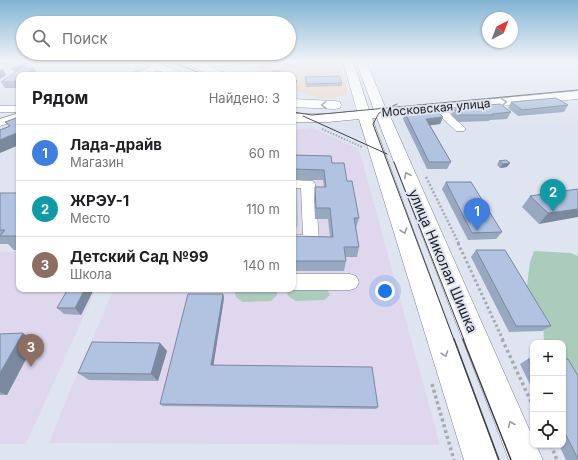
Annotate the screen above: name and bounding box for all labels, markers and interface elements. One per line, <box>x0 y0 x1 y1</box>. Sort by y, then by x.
north arrow <box>482 12 518 48</box>
search box <box>16 16 296 60</box>
icon: search <box>30 27 52 49</box>
text: Поиск <box>62 29 108 48</box>
text: Рядом <box>32 88 88 108</box>
text: Найдено: 3 <box>209 90 280 106</box>
street label: Московская улица <box>381 95 491 120</box>
one-way arrow <box>501 97 507 106</box>
one-way arrow <box>321 101 327 109</box>
text: Лада-драйв <box>70 135 162 154</box>
text: 1 <box>42 145 48 161</box>
text: 60 m <box>249 145 280 161</box>
text: Магазин <box>70 154 124 170</box>
one-way arrow <box>404 172 412 179</box>
pin: 2 <box>540 179 566 212</box>
street label: улица Николая Шишка <box>405 186 481 335</box>
text: ЖРЭУ-1 <box>70 191 129 210</box>
pin: 1 <box>464 198 490 231</box>
text: 2 <box>41 201 49 217</box>
text: 110 m <box>246 201 280 217</box>
text: Место <box>70 210 110 226</box>
one-way arrow <box>399 227 408 234</box>
text: Детский Сад №99 <box>70 247 208 266</box>
text: 3 <box>41 257 49 273</box>
text: 140 m <box>243 257 280 273</box>
text: Школа <box>70 266 112 282</box>
your location <box>375 281 395 301</box>
pin: 3 <box>18 334 44 367</box>
map controls <box>530 340 566 448</box>
button: + <box>530 340 566 376</box>
one-way arrow <box>441 350 449 357</box>
button: − <box>530 376 566 412</box>
button: locate <box>530 412 566 448</box>
one-way arrow <box>508 421 516 428</box>

